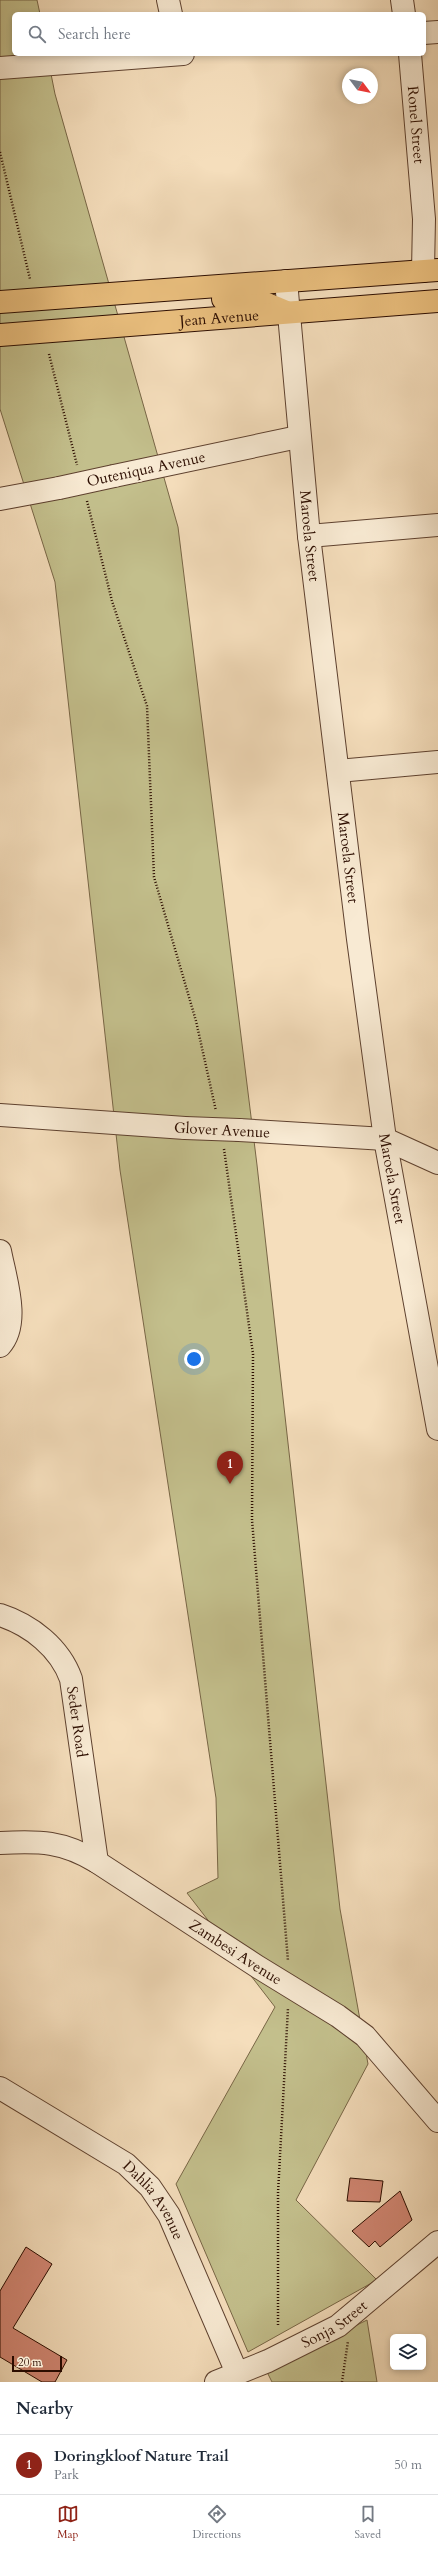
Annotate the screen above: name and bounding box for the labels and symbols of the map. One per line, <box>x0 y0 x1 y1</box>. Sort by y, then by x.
north arrow <box>342 68 378 104</box>
street label: Ronel Street <box>403 85 429 165</box>
street label: Jean Avenue <box>177 305 260 331</box>
street label: Outeniqua Avenue <box>85 447 207 491</box>
street label: Maroela Street <box>295 490 324 583</box>
street label: Maroela Street <box>333 811 364 904</box>
street label: Glover Avenue <box>173 1117 271 1143</box>
street label: Maroela Street <box>374 1132 410 1226</box>
your location <box>184 1349 204 1369</box>
pin: 1 <box>217 1451 243 1484</box>
street label: Seder Road <box>62 1685 92 1759</box>
street label: Zambesi Avenue <box>185 1915 286 1989</box>
street label: Dahlia Avenue <box>118 2156 188 2243</box>
street label: Sonja Street <box>298 2296 372 2353</box>
scale bar <box>12 2354 62 2373</box>

